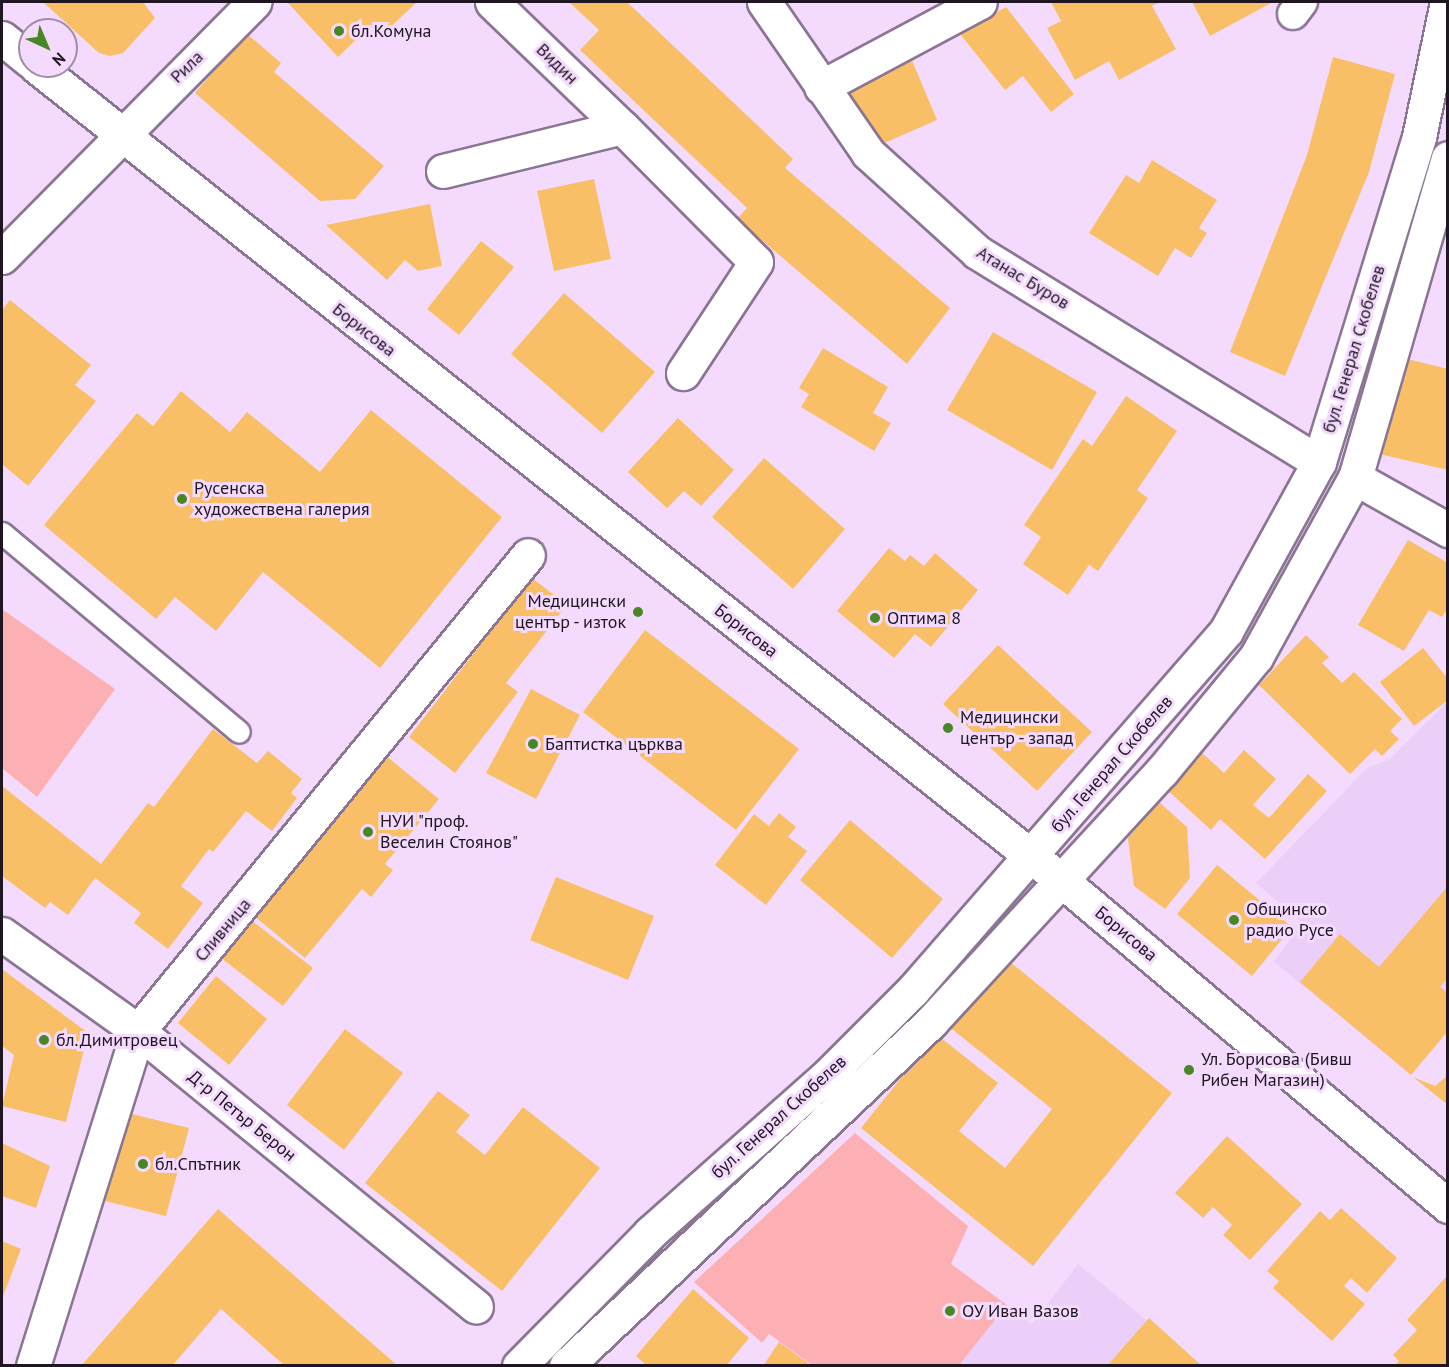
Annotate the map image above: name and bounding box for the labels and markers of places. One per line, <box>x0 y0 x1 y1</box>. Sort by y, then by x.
place label: бл.Комуна <box>351 20 432 42</box>
marker: бл.Комуна <box>332 24 346 38</box>
place label: Русенска художествена галерия <box>194 478 370 520</box>
marker: Русенска художествена галерия <box>175 492 189 506</box>
place label: Медицински център - изток <box>512 591 626 634</box>
marker: Медицински център - изток <box>631 605 645 619</box>
place label: Оптима 8 <box>887 607 961 629</box>
marker: Оптима 8 <box>868 611 882 625</box>
place label: Медицински център - запад <box>960 707 1076 750</box>
marker: Медицински център - запад <box>941 721 955 735</box>
place label: Баптистка църква <box>545 733 683 755</box>
marker: Баптистка църква <box>526 737 540 751</box>
place label: НУИ "проф. Веселин Стоянов" <box>380 811 518 854</box>
marker: НУИ "проф. Веселин Стоянов" <box>361 825 375 839</box>
place label: Общинско радио Русе <box>1246 899 1334 942</box>
marker: Общинско радио Русе <box>1227 913 1241 927</box>
place label: бл.Димитровец <box>56 1029 178 1051</box>
marker: бл.Димитровец <box>37 1033 51 1047</box>
place label: Ул. Борисова (Бивш Рибен Магазин) <box>1201 1049 1353 1092</box>
marker: Ул. Борисова (Бивш Рибен Магазин) <box>1182 1063 1196 1077</box>
place label: бл.Спътник <box>155 1153 241 1175</box>
marker: бл.Спътник <box>136 1157 150 1171</box>
place label: ОУ Иван Вазов <box>962 1300 1079 1322</box>
marker: ОУ Иван Вазов <box>943 1304 957 1318</box>

